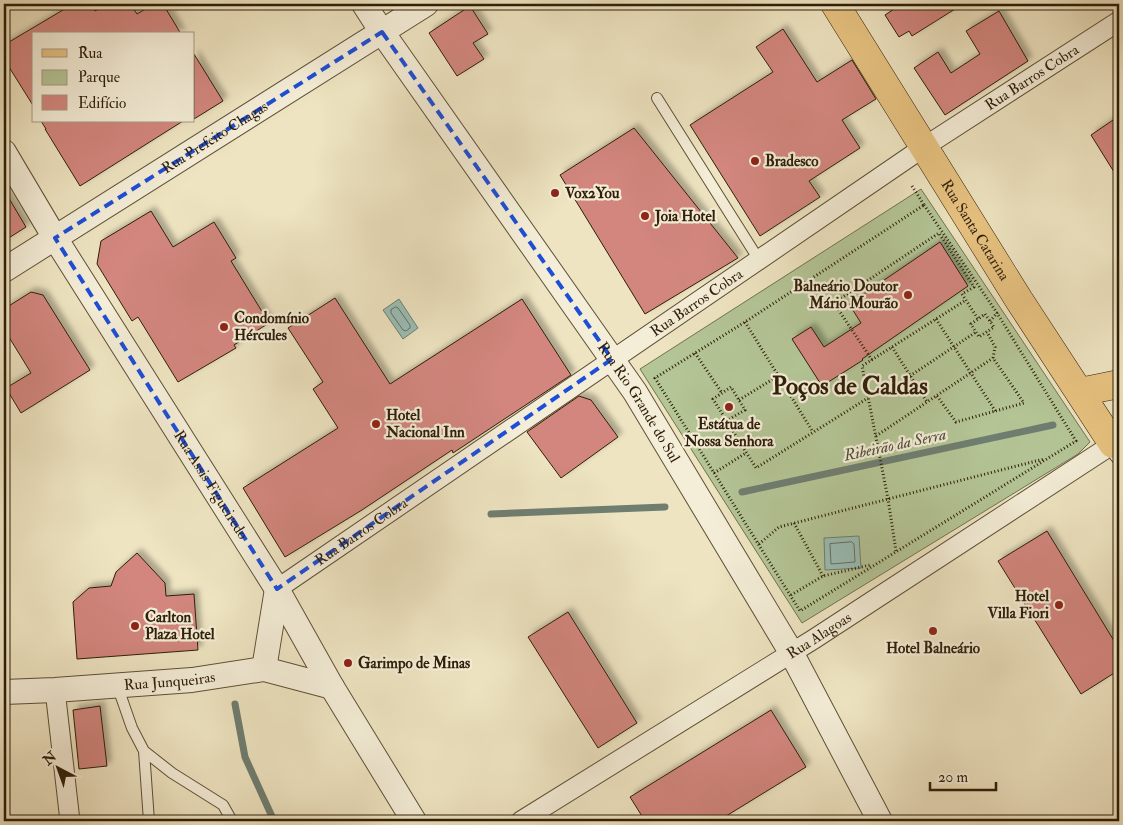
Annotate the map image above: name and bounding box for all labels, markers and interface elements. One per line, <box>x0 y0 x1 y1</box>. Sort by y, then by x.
legend <box>32 32 195 122</box>
street label: Rua Barros Cobra <box>981 40 1083 115</box>
text: Rua <box>78 44 103 63</box>
text: Parque <box>78 68 120 87</box>
text: Edifício <box>78 94 126 113</box>
street label: Rua Prefeito Chagas <box>158 97 271 178</box>
place label: Bradesco <box>765 152 819 171</box>
marker: Bradesco <box>749 155 761 167</box>
street label: Rua Santa Catarina <box>937 176 1014 285</box>
place label: Vox2You <box>564 184 620 203</box>
marker: Vox2You <box>549 187 561 199</box>
place label: Joia Hotel <box>654 207 716 227</box>
marker: Joia Hotel <box>639 210 651 222</box>
street label: Rua Barros Cobra <box>647 264 747 341</box>
place label: Balneário Doutor Mário Mourão <box>793 277 899 313</box>
marker: Balneário Doutor Mário Mourão <box>902 289 914 301</box>
place label: Condomínio Hércules <box>234 309 310 345</box>
marker: Condomínio Hércules <box>218 321 230 333</box>
street label: Rua Rio Grande do Sul <box>593 338 685 466</box>
district label: Poços de Caldas <box>772 371 928 402</box>
marker: Estátua de Nossa Senhora <box>723 401 735 413</box>
place label: Hotel Nacional Inn <box>385 406 465 442</box>
place label: Estátua de Nossa Senhora <box>683 415 774 451</box>
marker: Hotel Nacional Inn <box>370 418 382 430</box>
water label: Ribeirão da Serra <box>841 424 948 466</box>
street label: Rua Assis Figueiredo <box>170 427 253 543</box>
street label: Rua Barros Cobra <box>311 493 412 570</box>
place label: Hotel Villa Fiori <box>986 587 1049 623</box>
marker: Hotel Villa Fiori <box>1053 599 1065 611</box>
place label: Carlton Plaza Hotel <box>145 608 215 644</box>
street label: Rua Alagoas <box>783 608 855 663</box>
marker: Carlton Plaza Hotel <box>129 620 141 632</box>
marker: Hotel Balneário <box>927 625 939 637</box>
place label: Hotel Balneário <box>886 639 981 658</box>
place label: Garimpo de Minas <box>358 654 470 674</box>
marker: Garimpo de Minas <box>342 657 354 669</box>
street label: Rua Junqueiras <box>123 667 217 694</box>
north arrow <box>32 742 82 792</box>
text: N <box>39 748 60 770</box>
scale bar <box>930 760 997 792</box>
text: 20 m <box>938 768 968 787</box>

